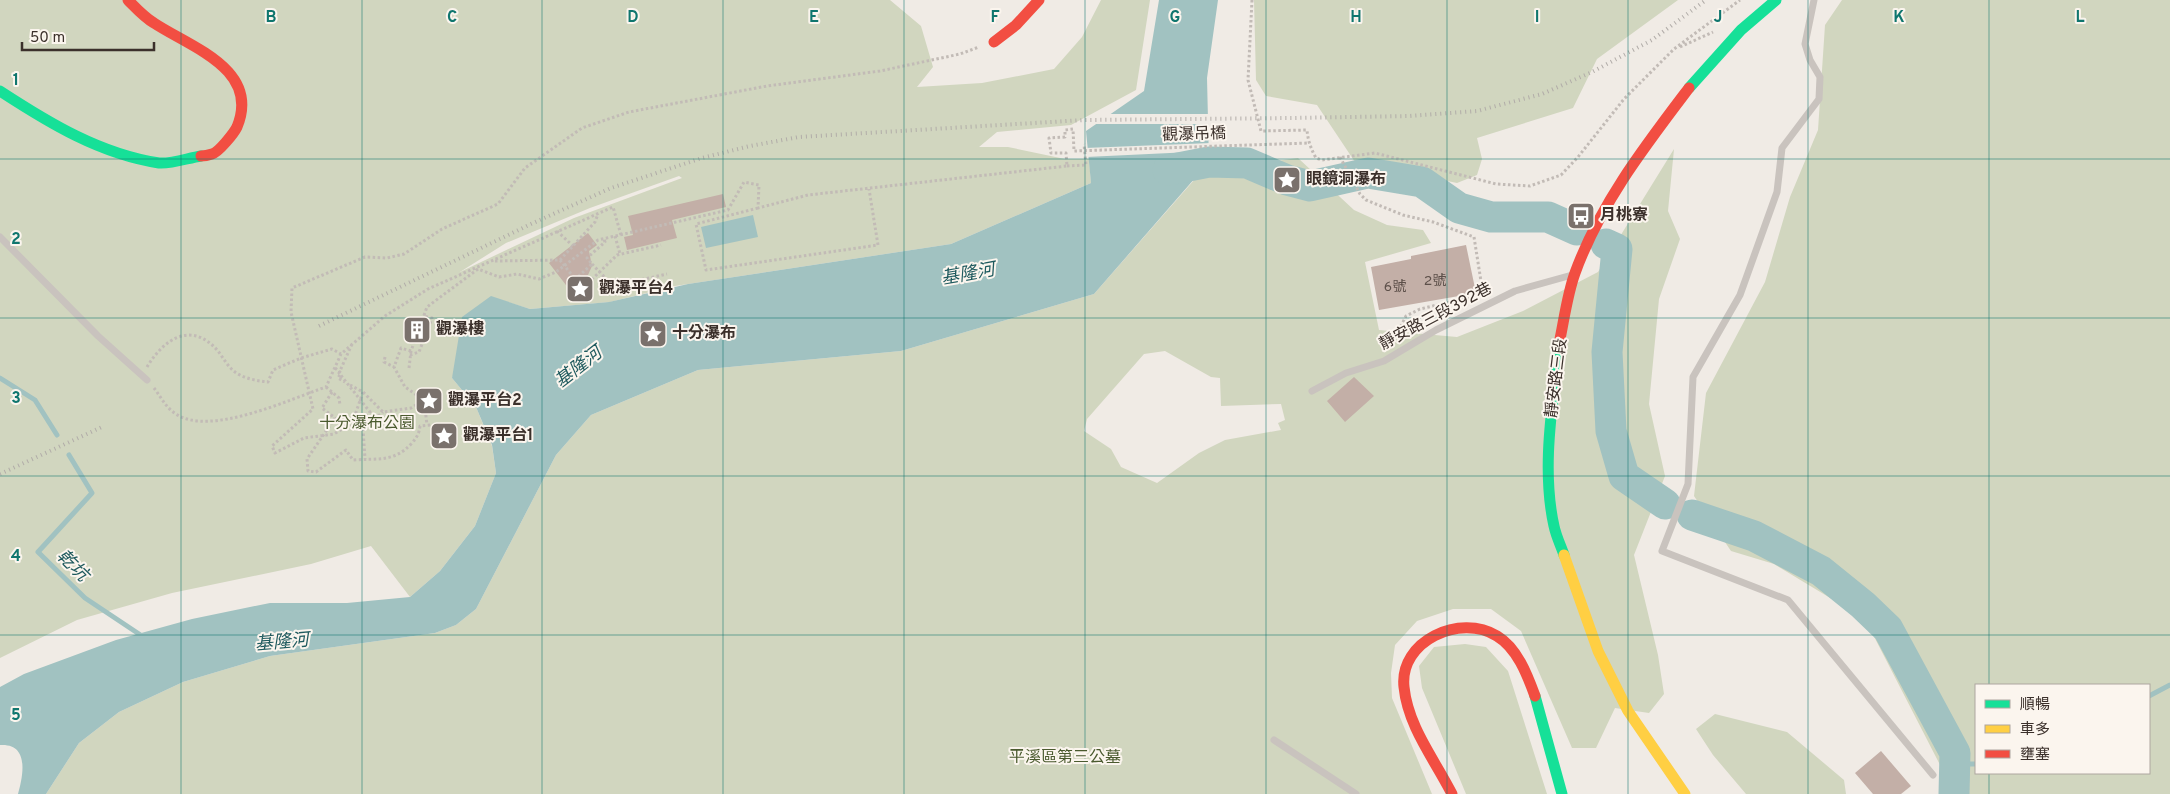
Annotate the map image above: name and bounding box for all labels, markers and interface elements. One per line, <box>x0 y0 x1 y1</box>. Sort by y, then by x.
text: B <box>265 8 277 28</box>
text: C <box>447 8 457 28</box>
text: D <box>627 8 639 28</box>
text: E <box>809 8 819 28</box>
text: F <box>990 8 1000 28</box>
text: G <box>1170 8 1180 28</box>
text: H <box>1350 8 1362 28</box>
text: I <box>1535 8 1539 28</box>
text: J <box>1714 8 1722 28</box>
text: K <box>1893 8 1905 28</box>
text: L <box>2075 8 2085 28</box>
scale bar <box>22 20 155 52</box>
text: 50 m <box>30 29 65 48</box>
text: 1 <box>13 71 19 91</box>
street label: 觀瀑吊橋 <box>1162 124 1226 146</box>
place icon: 眼鏡洞瀑布 <box>1272 165 1302 195</box>
place label: 眼鏡洞瀑布 <box>1306 169 1386 190</box>
bus stop icon: 月桃寮 <box>1566 201 1596 231</box>
place label: 月桃寮 <box>1600 206 1648 226</box>
text: 2 <box>11 230 21 250</box>
water label: 基隆河 <box>939 258 1000 291</box>
house number: 2號 <box>1424 273 1446 290</box>
place icon: 觀瀑平台4 <box>565 274 595 304</box>
place label: 觀瀑平台4 <box>599 279 673 299</box>
street label: 靜安路三段392巷 <box>1376 279 1496 355</box>
house number: 6號 <box>1384 279 1406 296</box>
building icon: 觀瀑樓 <box>402 315 432 345</box>
place icon: 十分瀑布 <box>638 319 668 349</box>
place label: 觀瀑樓 <box>436 320 484 340</box>
place label: 十分瀑布 <box>672 324 736 344</box>
street label: 靜安路三段 <box>1542 337 1572 419</box>
water label: 基隆河 <box>551 340 610 394</box>
place icon: 觀瀑平台2 <box>414 386 444 416</box>
text: 3 <box>11 389 21 409</box>
place label: 觀瀑平台2 <box>448 391 522 411</box>
park label: 十分瀑布公園 <box>319 414 415 434</box>
place icon: 觀瀑平台1 <box>429 421 459 451</box>
place label: 觀瀑平台1 <box>463 426 533 446</box>
water label: 乾坑 <box>51 545 95 589</box>
text: 4 <box>11 547 21 567</box>
water label: 基隆河 <box>254 629 313 657</box>
legend <box>1975 684 2150 774</box>
text: 順暢 <box>2020 696 2050 715</box>
text: 5 <box>11 706 21 726</box>
text: 車多 <box>2020 721 2050 740</box>
text: 壅塞 <box>2020 746 2050 765</box>
park label: 平溪區第三公墓 <box>1009 748 1121 768</box>

